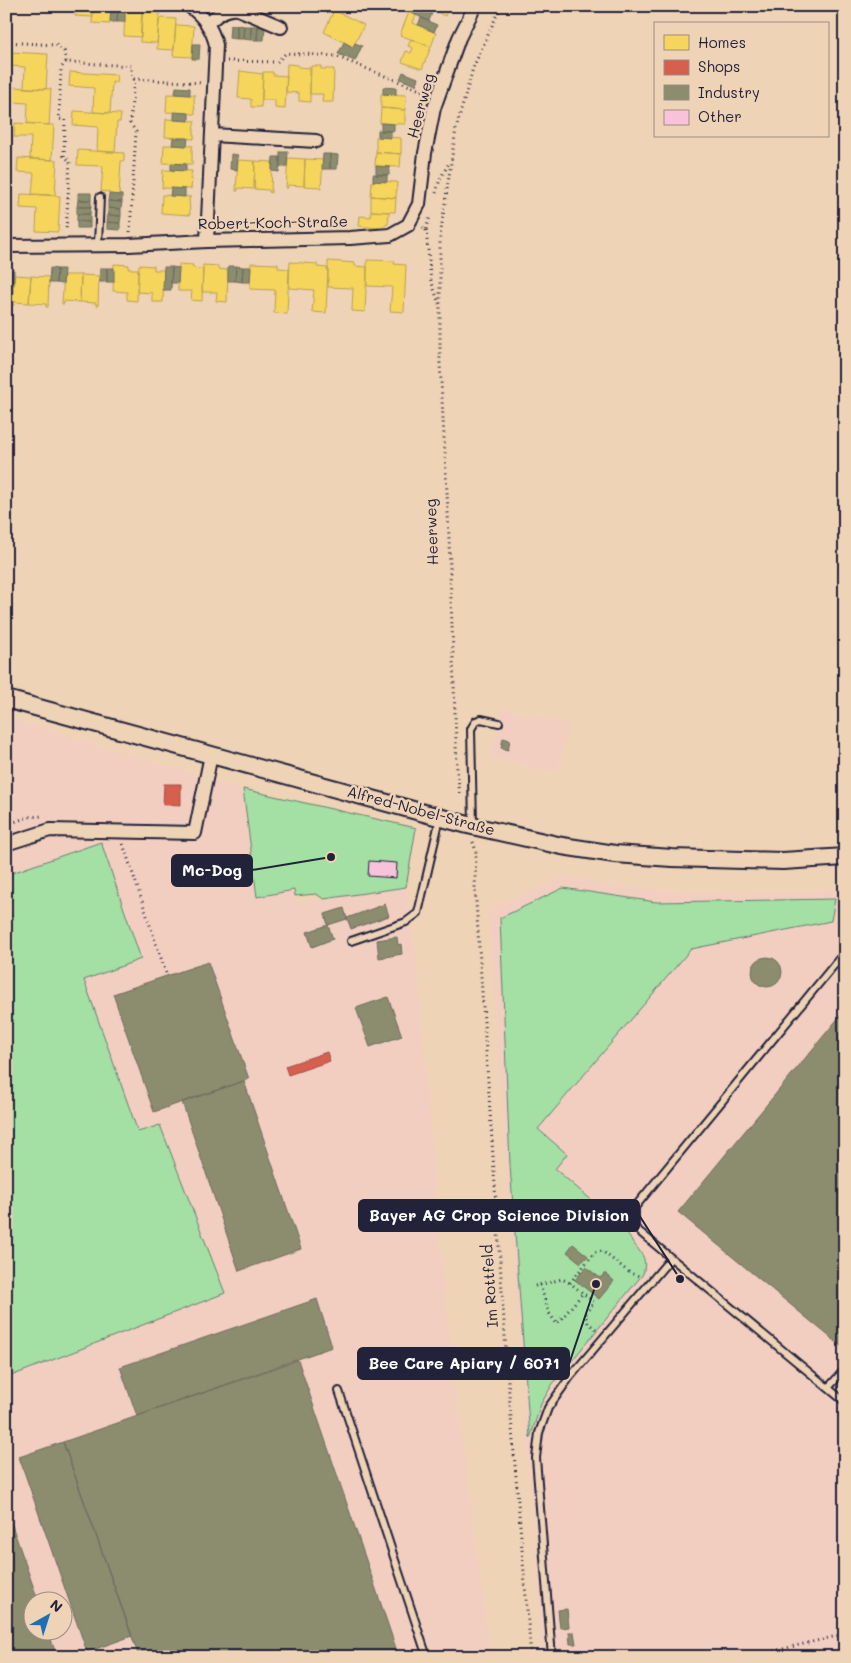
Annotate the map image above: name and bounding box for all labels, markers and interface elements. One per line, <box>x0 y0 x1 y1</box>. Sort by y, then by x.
legend <box>654 22 828 138</box>
text: Homes <box>698 32 746 52</box>
text: Shops <box>698 56 740 76</box>
street label: Heerweg <box>402 71 438 140</box>
text: Industry <box>698 82 760 102</box>
text: Other <box>698 106 742 126</box>
street label: Robert-Koch-Straße <box>198 211 348 233</box>
street label: Heerweg <box>420 498 442 566</box>
street label: Alfred-Nobel-Straße <box>345 781 497 839</box>
callout: Mc-Dog <box>172 855 252 886</box>
text: Mc-Dog <box>182 859 242 880</box>
callout: Bayer AG Crop Science Division <box>359 1200 639 1231</box>
text: Bayer AG Crop Science Division <box>369 1204 629 1225</box>
street label: Im Rottfeld <box>476 1244 502 1328</box>
callout: Bee Care Apiary / 6071 <box>358 1348 569 1379</box>
text: Bee Care Apiary / 6071 <box>368 1352 560 1373</box>
north arrow <box>22 1590 72 1640</box>
text: N <box>46 1595 67 1616</box>

